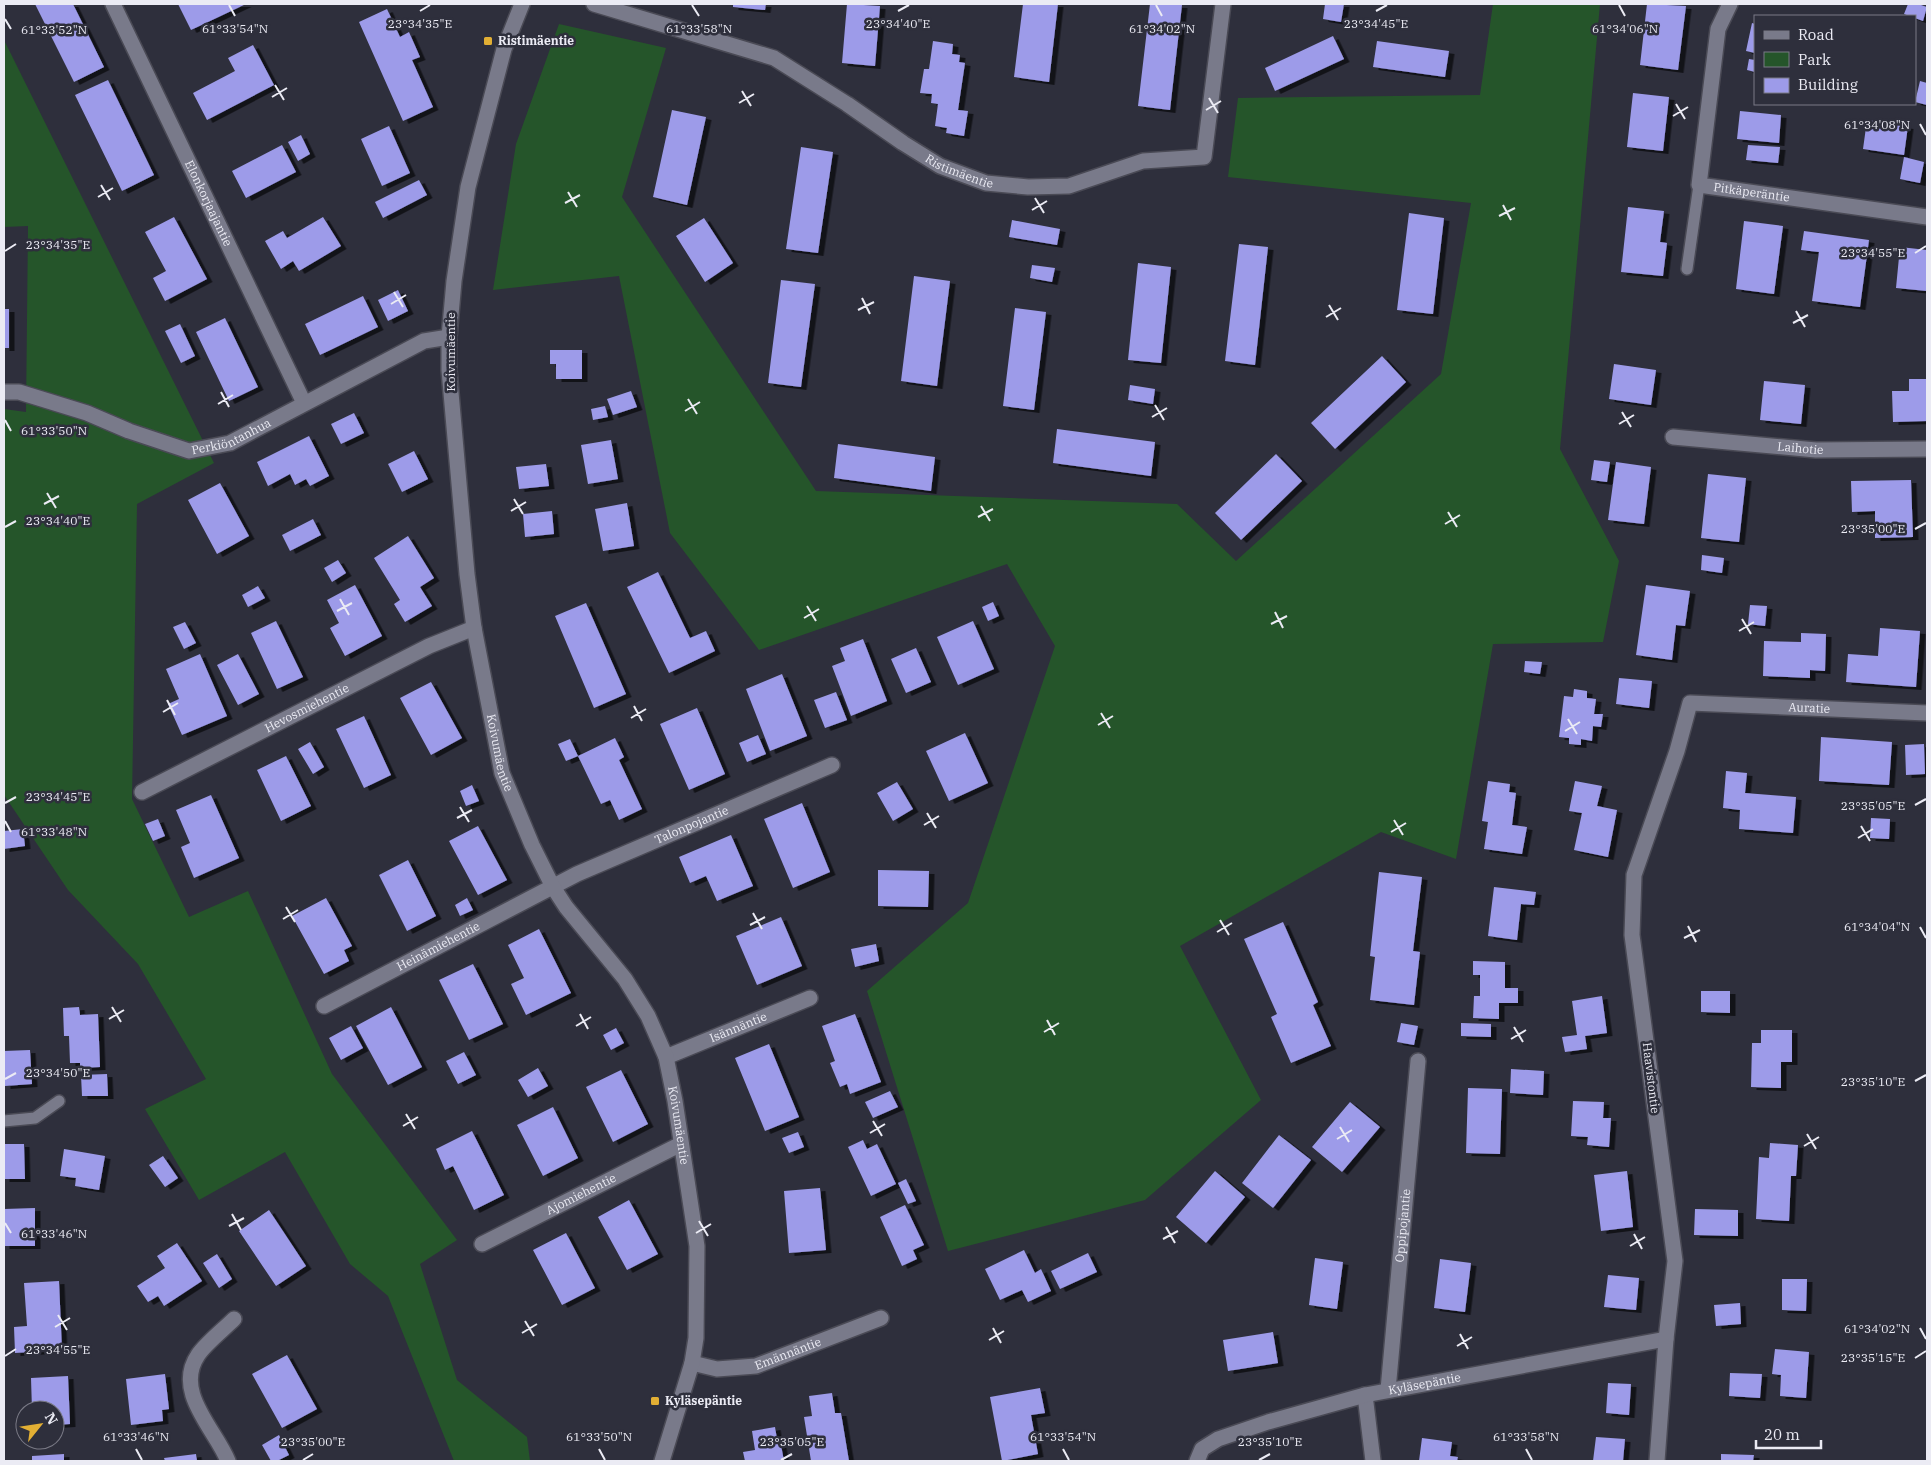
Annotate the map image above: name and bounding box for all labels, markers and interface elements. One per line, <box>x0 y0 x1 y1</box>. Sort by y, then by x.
legend <box>1754 15 1916 105</box>
text: 23°34'35"E <box>388 16 452 31</box>
text: 23°34'40"E <box>866 16 930 31</box>
text: 23°34'45"E <box>1344 16 1408 31</box>
text: 61°33'54"N <box>202 21 268 36</box>
text: 61°33'58"N <box>666 21 732 36</box>
text: 61°34'02"N <box>1129 21 1195 36</box>
text: 61°34'06"N <box>1592 21 1658 36</box>
text: 61°33'52"N <box>21 22 87 37</box>
text: Road <box>1798 25 1834 44</box>
place label: Ristimäentie <box>498 33 574 48</box>
marker: Ristimäentie <box>482 35 494 47</box>
text: Park <box>1798 50 1831 69</box>
text: Building <box>1798 75 1858 94</box>
text: 61°34'08"N <box>1844 117 1910 132</box>
street label: Ristimäentie <box>923 151 994 191</box>
street label: Elonkorjaajantie <box>182 158 236 249</box>
street label: Pitkäperäntie <box>1712 179 1791 205</box>
text: 23°34'35"E <box>26 237 90 252</box>
text: 23°34'55"E <box>1841 245 1905 260</box>
street label: Koivumäentie <box>443 312 458 392</box>
street label: Perkiöntanhua <box>190 415 274 457</box>
text: 61°33'50"N <box>21 423 87 438</box>
street label: Laihotie <box>1777 439 1824 457</box>
text: 23°34'40"E <box>26 513 90 528</box>
text: 23°35'00"E <box>1841 521 1905 536</box>
street label: Hevosmiehentie <box>262 680 351 735</box>
street label: Auratie <box>1788 699 1830 716</box>
street label: Koivumäentie <box>484 713 517 794</box>
text: 23°34'45"E <box>26 789 90 804</box>
text: 23°35'05"E <box>1841 798 1905 813</box>
street label: Talonpojantie <box>652 802 730 847</box>
text: 61°33'48"N <box>21 824 87 839</box>
street label: Heinämiehentie <box>394 918 482 974</box>
text: 61°34'04"N <box>1844 919 1910 934</box>
street label: Isännäntie <box>707 1009 769 1045</box>
street label: Haavistontie <box>1640 1042 1663 1114</box>
text: 23°34'50"E <box>26 1065 90 1080</box>
text: 23°35'10"E <box>1841 1074 1905 1089</box>
street label: Koivumäentie <box>665 1085 693 1165</box>
street label: Ajomiehentie <box>543 1170 618 1218</box>
street label: Oppipojantie <box>1392 1188 1413 1263</box>
text: 61°33'46"N <box>21 1226 87 1241</box>
text: 61°34'02"N <box>1844 1321 1910 1336</box>
street label: Emännäntie <box>752 1334 823 1373</box>
text: 23°34'55"E <box>26 1342 90 1357</box>
text: 23°35'15"E <box>1841 1350 1905 1365</box>
street label: Kyläsepäntie <box>1387 1369 1462 1397</box>
place label: Kyläsepäntie <box>665 1393 742 1408</box>
marker: Kyläsepäntie <box>649 1395 661 1407</box>
north arrow <box>15 1400 65 1450</box>
text: N <box>41 1409 62 1428</box>
scale bar <box>1756 1418 1821 1450</box>
text: 20 m <box>1764 1425 1800 1444</box>
text: 61°33'46"N <box>103 1429 169 1444</box>
text: 61°33'50"N <box>566 1429 632 1444</box>
text: 61°33'54"N <box>1030 1429 1096 1444</box>
text: 61°33'58"N <box>1493 1429 1559 1444</box>
text: 23°35'00"E <box>281 1434 345 1449</box>
text: 23°35'05"E <box>760 1434 824 1449</box>
text: 23°35'10"E <box>1238 1434 1302 1449</box>

